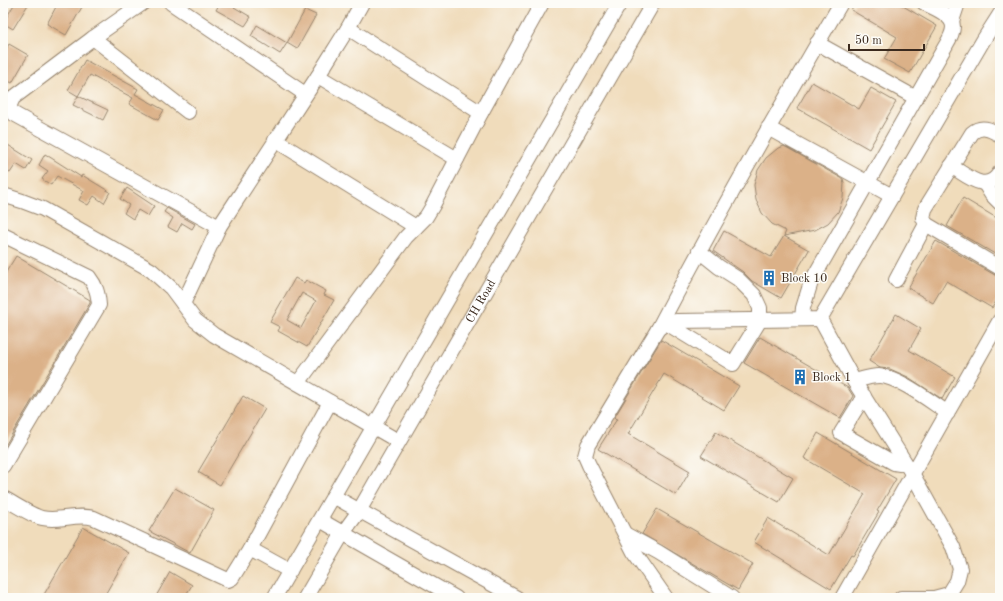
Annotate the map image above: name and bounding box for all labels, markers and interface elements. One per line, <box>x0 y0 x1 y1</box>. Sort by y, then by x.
scale bar <box>849 26 924 52</box>
text: 50 m <box>855 34 882 47</box>
building icon: Block 10 <box>760 269 778 287</box>
place label: Block 10 <box>781 273 827 285</box>
street label: CH Road <box>464 278 498 325</box>
building icon: Block 1 <box>791 368 809 386</box>
place label: Block 1 <box>812 372 851 384</box>

